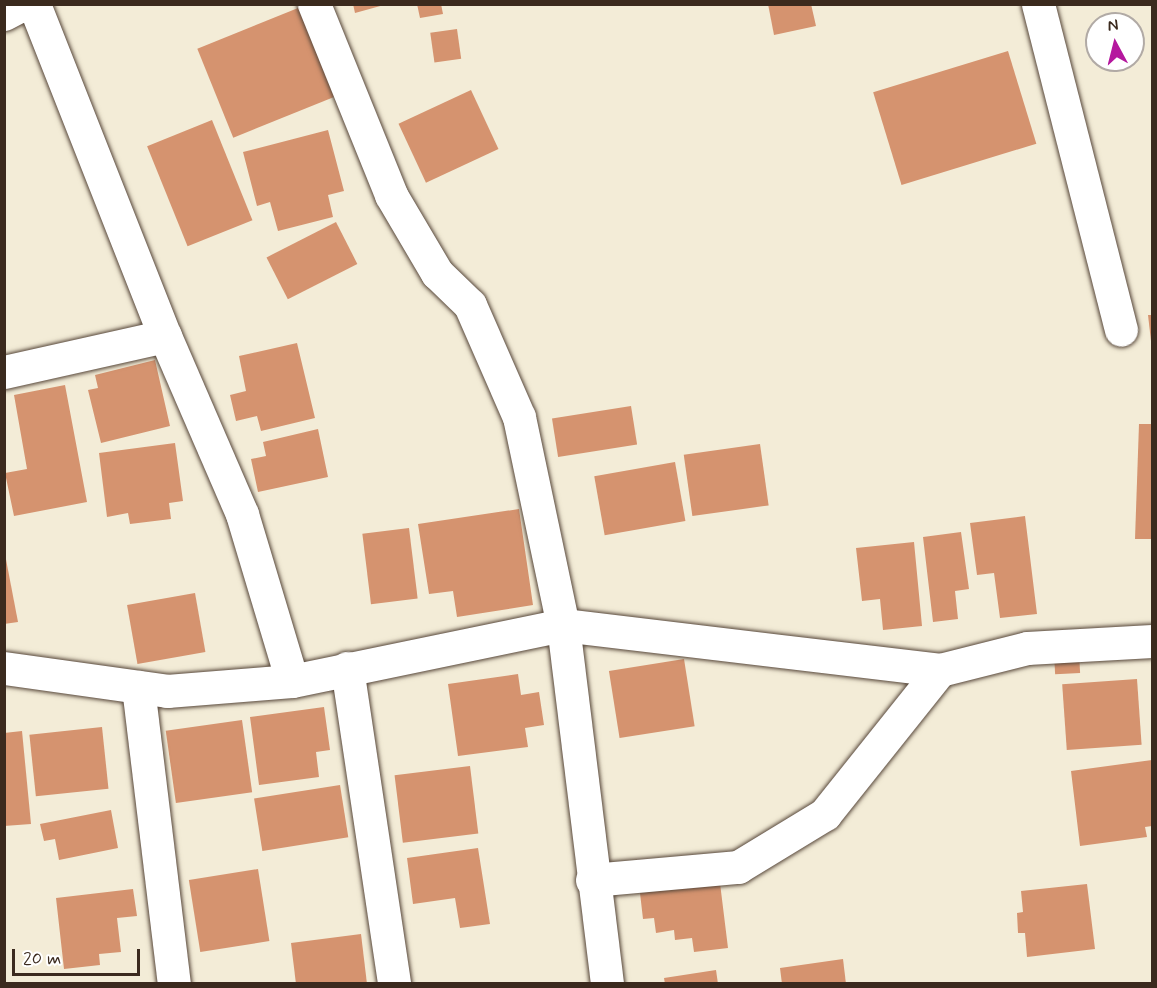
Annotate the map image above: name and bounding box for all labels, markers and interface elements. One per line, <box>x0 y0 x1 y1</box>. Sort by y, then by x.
north arrow <box>1085 12 1145 72</box>
text: N <box>1106 15 1120 37</box>
scale bar <box>15 937 142 975</box>
text: 20 m <box>23 947 61 971</box>

